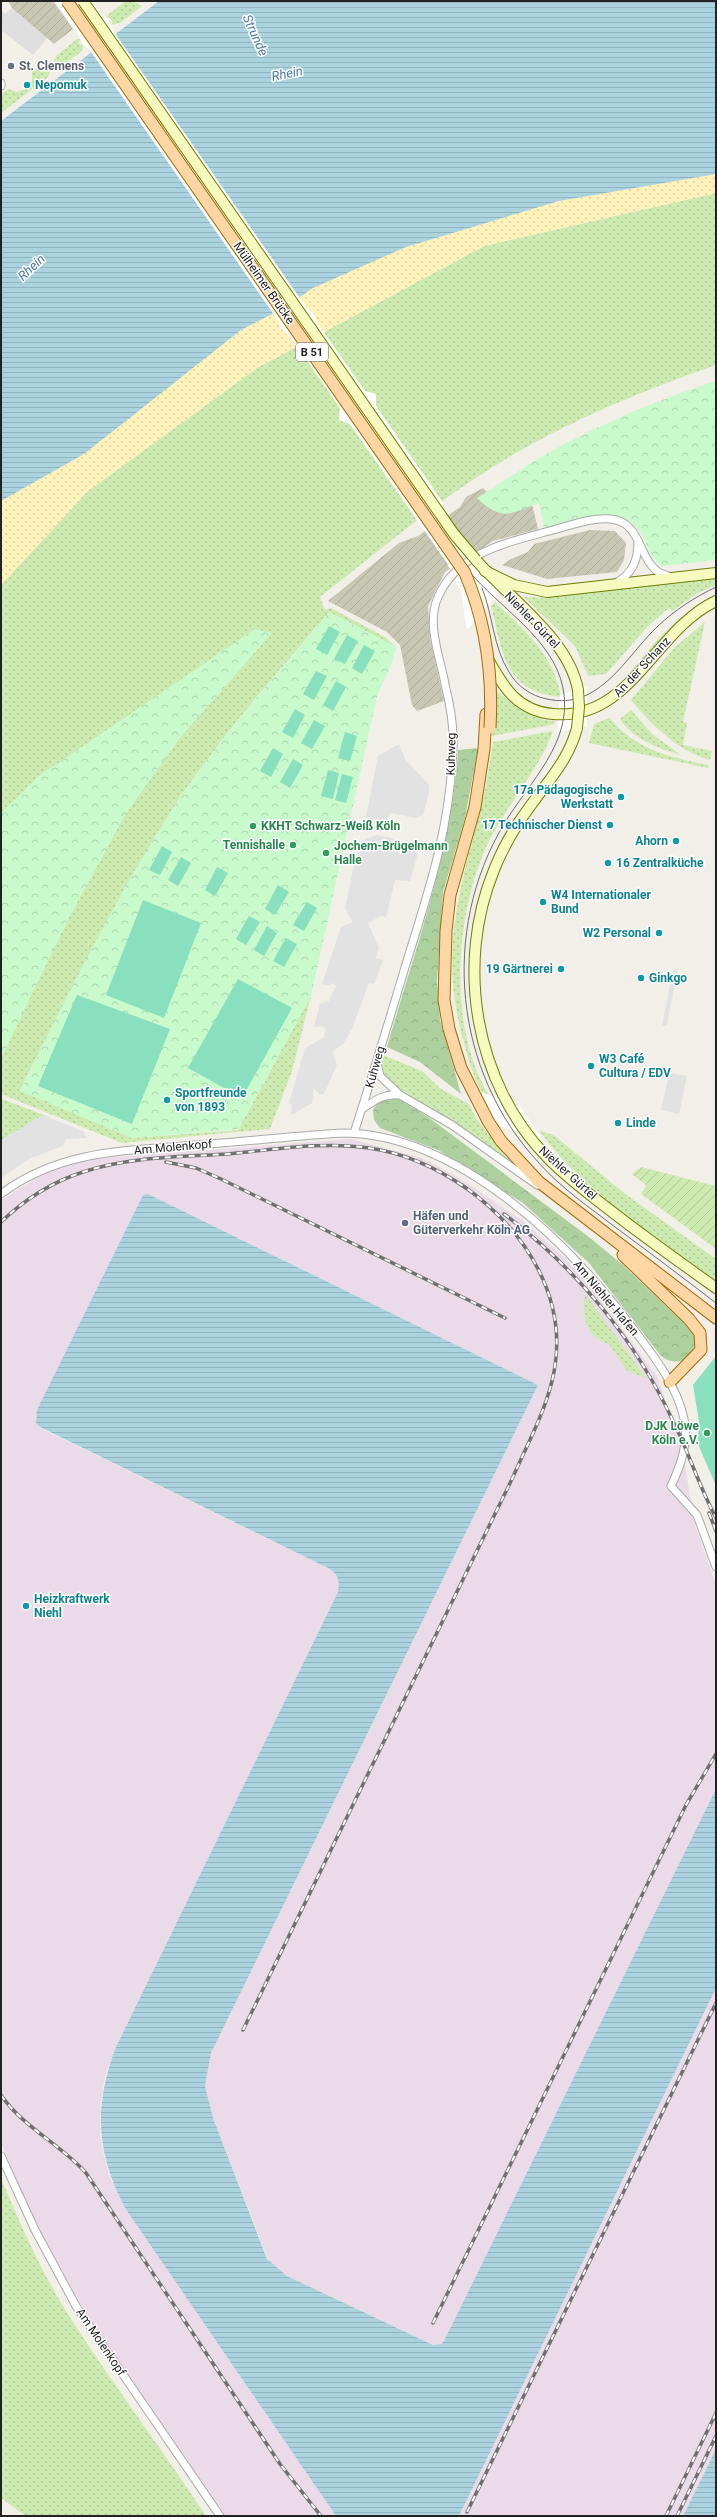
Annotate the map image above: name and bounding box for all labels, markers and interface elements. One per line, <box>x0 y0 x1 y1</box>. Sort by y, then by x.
water label: Strunde <box>240 12 271 58</box>
place label: St. Clemens <box>19 59 84 73</box>
marker: St. Clemens <box>6 61 16 71</box>
water label: Rhein <box>270 63 304 84</box>
place label: Nepomuk <box>35 78 88 92</box>
marker: Nepomuk <box>22 80 32 90</box>
street label: Mülheimer Brücke <box>231 239 297 327</box>
water label: Rhein <box>15 251 48 284</box>
road number: B 51 <box>296 343 328 361</box>
street label: Niehler Gürtel <box>502 589 562 651</box>
street label: An der Schanz <box>611 634 673 700</box>
street label: Kuhweg <box>444 733 458 775</box>
place label: 17a Pädagogische Werkstatt <box>513 783 614 811</box>
marker: 17a Pädagogische Werkstatt <box>616 792 626 802</box>
place label: 17 Technischer Dienst <box>482 818 602 832</box>
place label: KKHT Schwarz-Weiß Köln <box>261 819 400 833</box>
marker: 17 Technischer Dienst <box>605 820 615 830</box>
marker: KKHT Schwarz-Weiß Köln <box>248 821 258 831</box>
place label: Ahorn <box>635 834 668 848</box>
marker: Ahorn <box>671 836 681 846</box>
place label: Tennishalle <box>223 838 286 852</box>
place label: Jochem-Brügelmann Halle <box>334 839 448 867</box>
marker: Tennishalle <box>288 840 298 850</box>
marker: Jochem-Brügelmann Halle <box>321 848 331 858</box>
place label: 16 Zentralküche <box>616 856 704 870</box>
marker: 16 Zentralküche <box>603 858 613 868</box>
place label: W4 Internationaler Bund <box>551 888 652 916</box>
marker: W4 Internationaler Bund <box>538 897 548 907</box>
place label: W2 Personal <box>583 926 651 940</box>
marker: W2 Personal <box>654 928 664 938</box>
place label: 19 Gärtnerei <box>486 962 553 976</box>
marker: 19 Gärtnerei <box>556 964 566 974</box>
place label: Ginkgo <box>649 971 687 985</box>
marker: Ginkgo <box>636 973 646 983</box>
street label: Kuhweg <box>362 1045 388 1089</box>
place label: W3 Café Cultura / EDV <box>599 1052 671 1080</box>
marker: W3 Café Cultura / EDV <box>586 1061 596 1071</box>
place label: Sportfreunde von 1893 <box>175 1086 247 1114</box>
marker: Sportfreunde von 1893 <box>162 1095 172 1105</box>
place label: Linde <box>626 1116 656 1130</box>
marker: Linde <box>613 1118 623 1128</box>
street label: Am Molenkopf <box>133 1137 213 1157</box>
street label: Niehler Gürtel <box>536 1143 600 1203</box>
place label: Häfen und Güterverkehr Köln AG <box>413 1209 530 1237</box>
marker: Häfen und Güterverkehr Köln AG <box>400 1218 410 1228</box>
street label: Am Niehler Hafen <box>570 1257 642 1339</box>
place label: DJK Löwe Köln e.V. <box>645 1419 700 1447</box>
marker: DJK Löwe Köln e.V. <box>702 1428 712 1438</box>
place label: Heizkraftwerk Niehl <box>34 1592 110 1620</box>
marker: Heizkraftwerk Niehl <box>21 1601 31 1611</box>
street label: Am Molenkopf <box>73 2306 129 2379</box>

